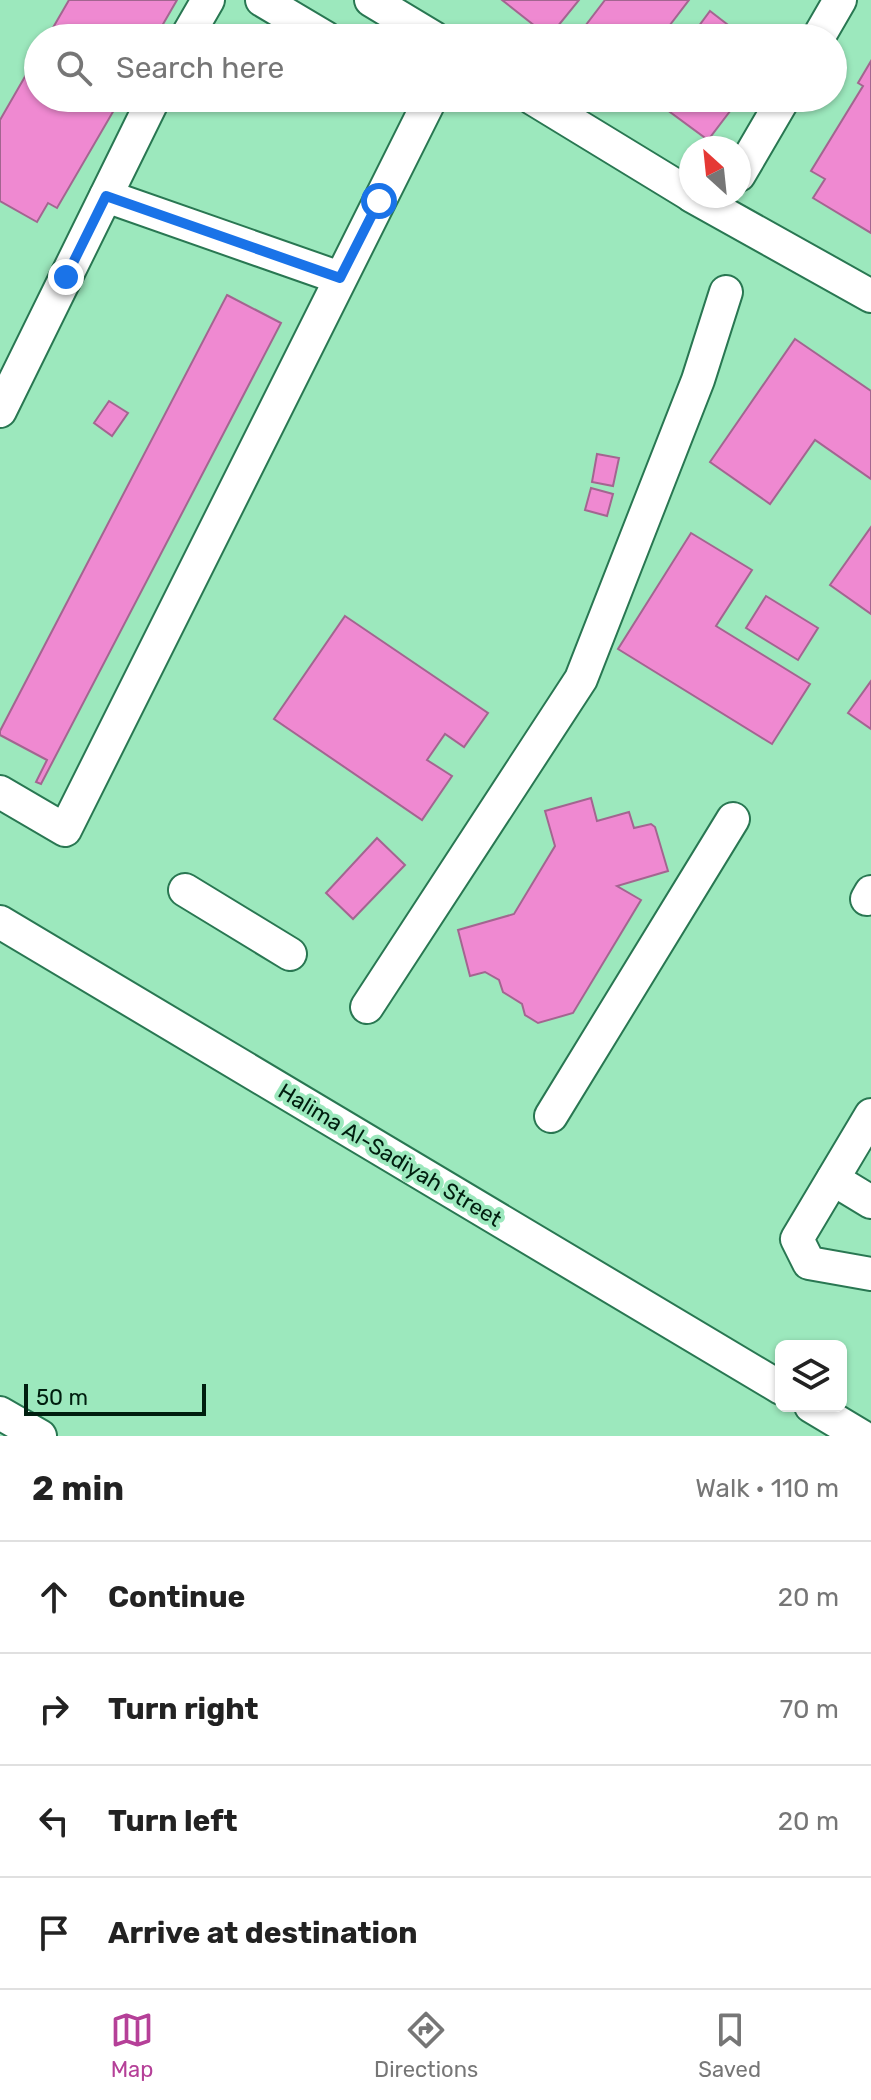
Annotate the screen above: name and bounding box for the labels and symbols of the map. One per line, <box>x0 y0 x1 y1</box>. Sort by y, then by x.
north arrow <box>679 136 751 208</box>
route start <box>361 183 397 219</box>
route end <box>48 259 84 295</box>
street label: Halima Al-Sadiyah Street <box>273 1078 507 1233</box>
scale bar <box>24 1380 206 1416</box>

